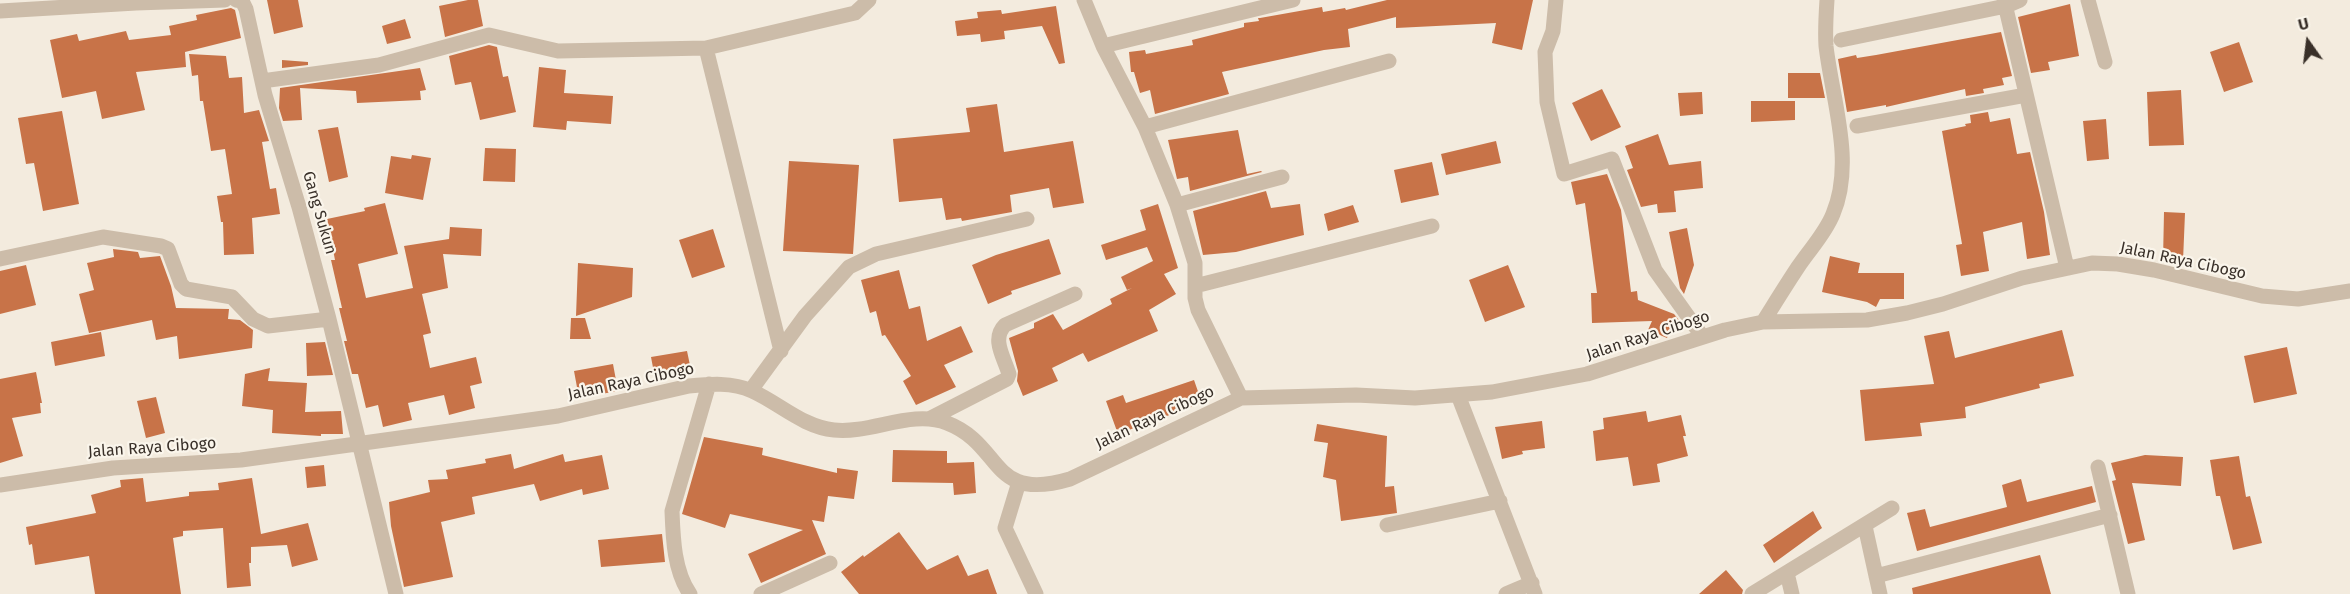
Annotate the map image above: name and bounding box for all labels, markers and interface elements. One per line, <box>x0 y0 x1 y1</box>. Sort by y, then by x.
north arrow <box>2278 12 2338 72</box>
text: U <box>2296 14 2311 35</box>
street label: Gang Sukun <box>298 169 340 257</box>
street label: Jalan Raya Cibogo <box>2118 238 2248 284</box>
street label: Jalan Raya Cibogo <box>1584 307 1712 365</box>
street label: Jalan Raya Cibogo <box>566 359 696 405</box>
street label: Jalan Raya Cibogo <box>1093 382 1217 454</box>
street label: Jalan Raya Cibogo <box>87 434 217 462</box>

